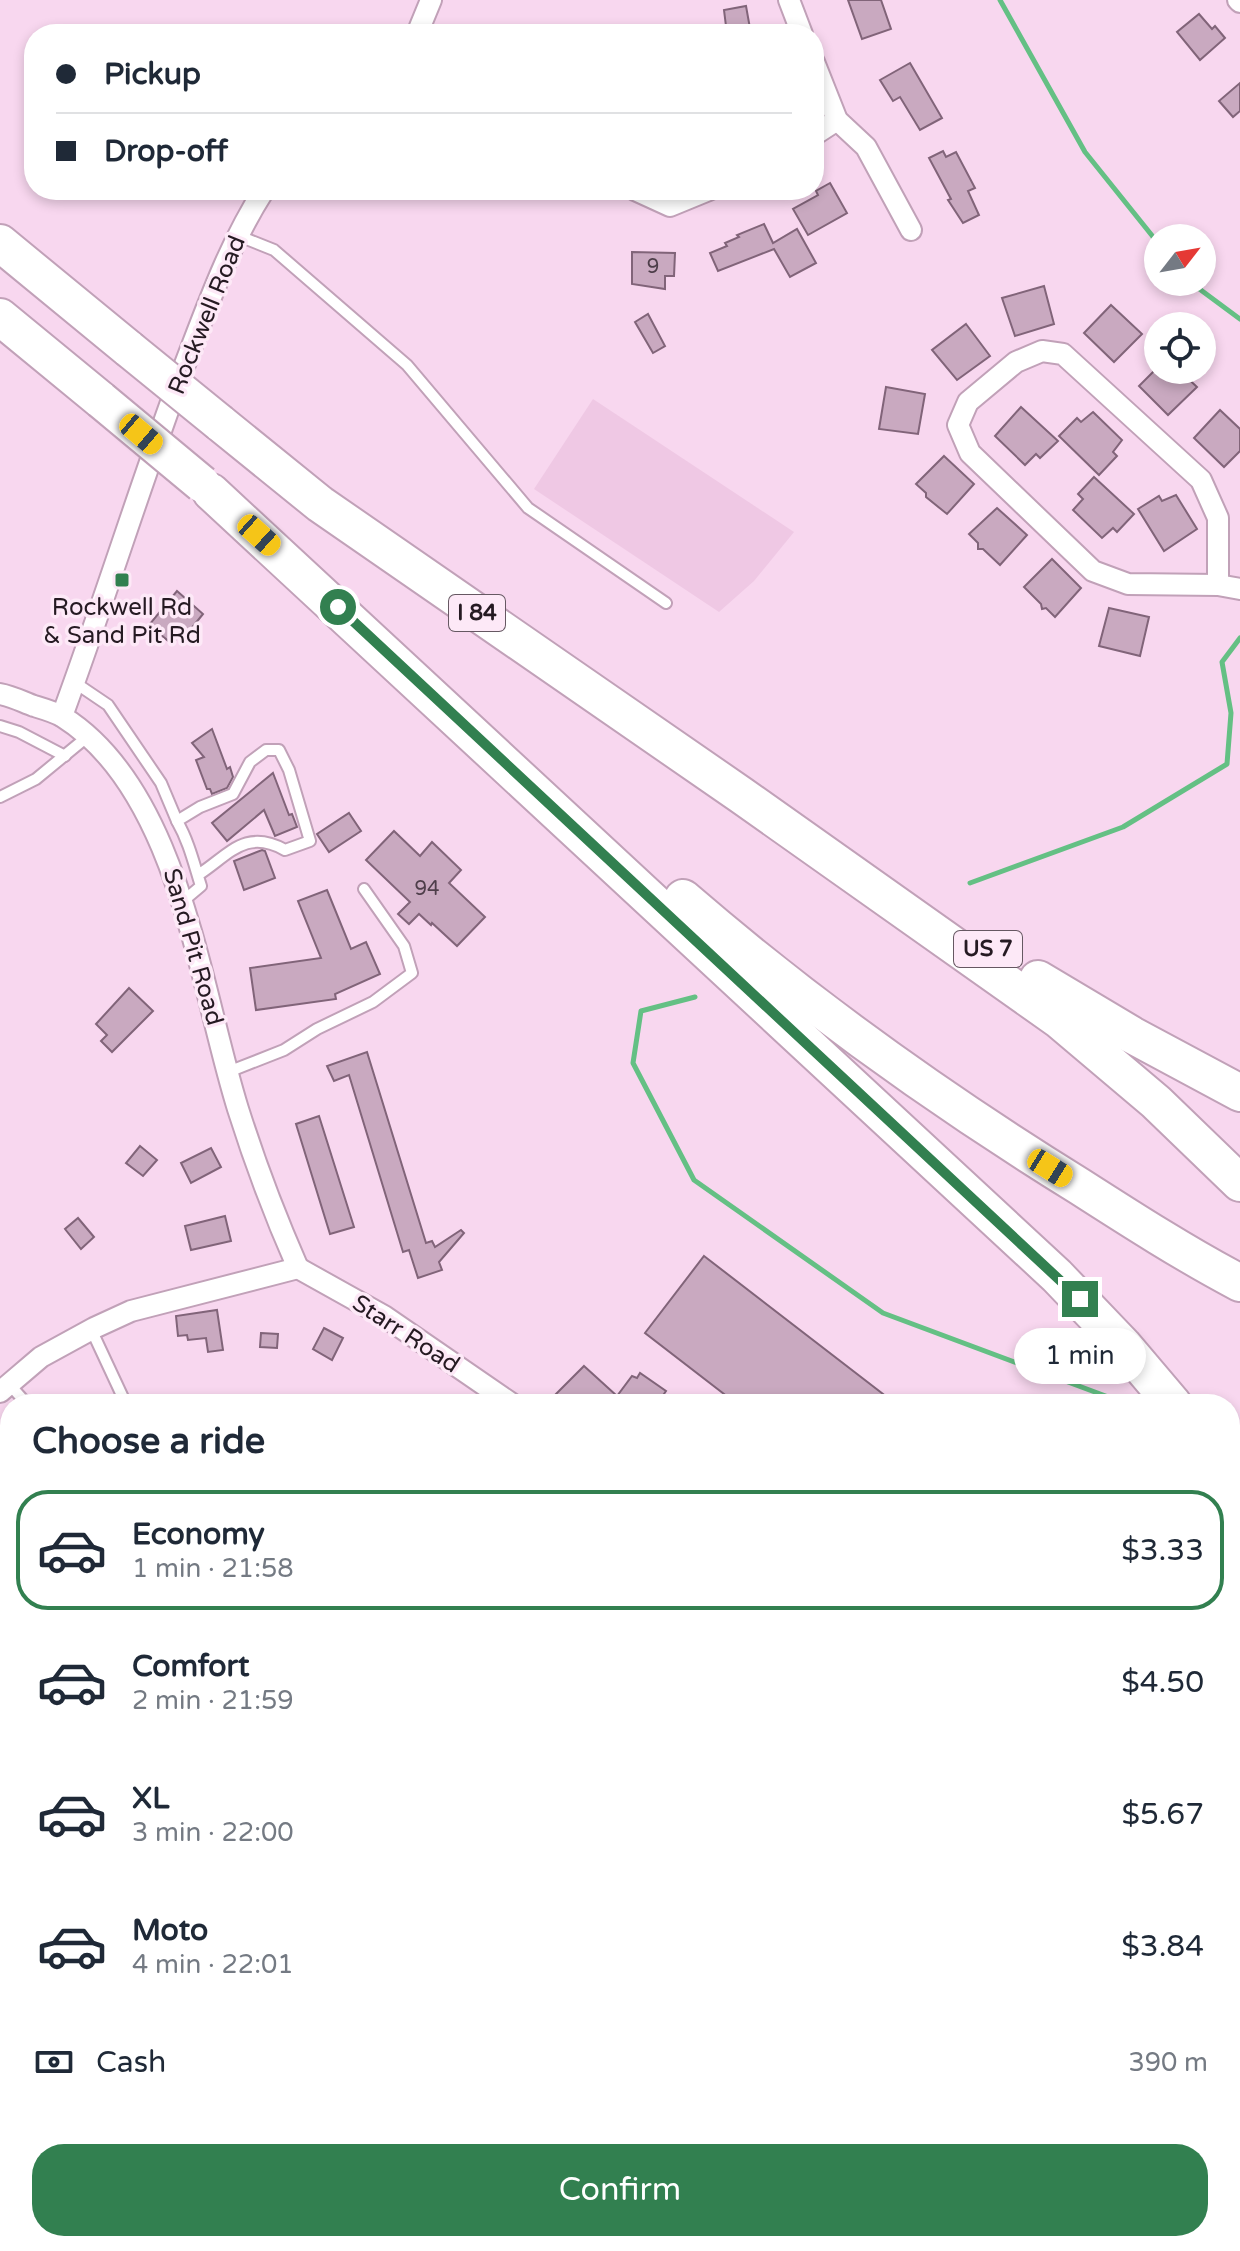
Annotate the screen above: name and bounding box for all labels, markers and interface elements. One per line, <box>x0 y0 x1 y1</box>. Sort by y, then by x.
text: Pickup <box>104 56 201 93</box>
text: Drop-off <box>104 133 228 170</box>
north arrow <box>1144 224 1216 296</box>
map controls <box>1144 224 1216 384</box>
street label: Rockwell Road <box>162 231 252 399</box>
house number: 9 <box>647 255 659 279</box>
button: locate <box>1144 312 1216 384</box>
car <box>115 409 167 459</box>
car <box>233 510 285 560</box>
marker: Rockwell Rd & Sand Pit Rd <box>113 571 131 589</box>
route start <box>320 589 356 625</box>
place label: Rockwell Rd & Sand Pit Rd <box>43 593 201 650</box>
road number: I 84 <box>449 595 505 631</box>
street label: Sand Pit Road <box>157 865 229 1029</box>
house number: 94 <box>414 877 440 901</box>
road number: US 7 <box>954 931 1022 967</box>
car <box>1023 1145 1077 1191</box>
route end <box>1062 1281 1098 1317</box>
street label: Starr Road <box>347 1289 465 1379</box>
callout: 1 min <box>1014 1327 1146 1383</box>
text: 1 min <box>1045 1340 1115 1371</box>
text: Choose a ride <box>32 1420 265 1463</box>
icon: car <box>36 1514 108 1586</box>
text: Economy <box>132 1516 265 1553</box>
text: $3.33 <box>1121 1532 1204 1569</box>
text: 1 min · 21:58 <box>132 1553 294 1584</box>
icon: car <box>36 1646 108 1718</box>
text: Comfort <box>132 1648 250 1685</box>
text: $4.50 <box>1121 1664 1204 1701</box>
text: 2 min · 21:59 <box>132 1685 294 1716</box>
icon: car <box>36 1778 108 1850</box>
text: XL <box>132 1780 169 1817</box>
text: $5.67 <box>1122 1796 1204 1833</box>
text: 3 min · 22:00 <box>132 1817 294 1848</box>
icon: car <box>36 1910 108 1982</box>
text: Moto <box>132 1912 208 1949</box>
text: $3.84 <box>1121 1928 1204 1965</box>
text: 4 min · 22:01 <box>132 1949 294 1980</box>
icon: cash <box>32 2040 76 2084</box>
text: Cash <box>96 2044 166 2081</box>
text: 390 m <box>1128 2047 1208 2078</box>
button: Confirm <box>32 2144 1208 2236</box>

